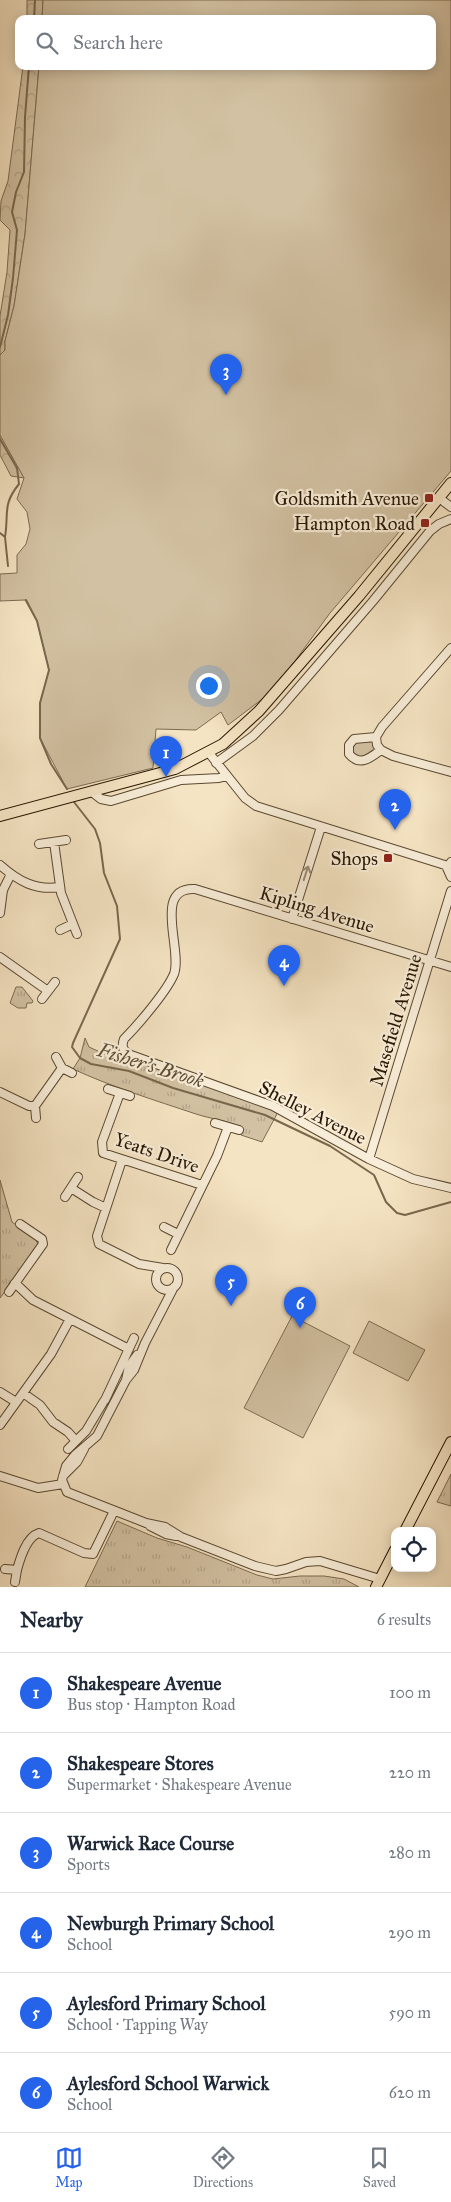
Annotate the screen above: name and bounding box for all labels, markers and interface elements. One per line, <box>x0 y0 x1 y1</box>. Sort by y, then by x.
search box <box>15 15 436 70</box>
icon: search <box>33 29 61 57</box>
text: Search here <box>73 31 163 54</box>
pin: 3 <box>210 354 242 395</box>
place label: Goldsmith Avenue <box>274 487 419 510</box>
marker: Goldsmith Avenue <box>423 492 435 504</box>
place label: Hampton Road <box>294 512 415 535</box>
marker: Hampton Road <box>419 517 431 529</box>
your location <box>196 673 222 699</box>
pin: 1 <box>150 736 182 777</box>
pin: 2 <box>379 789 411 830</box>
place label: Shops <box>330 847 378 870</box>
marker: Shops <box>382 852 394 864</box>
one-way arrow <box>302 865 312 881</box>
street label: Kipling Avenue <box>256 881 377 939</box>
pin: 4 <box>268 945 300 986</box>
street label: Masefield Avenue <box>364 951 427 1089</box>
water label: Fisher's Brook <box>94 1037 207 1093</box>
street label: Shelley Avenue <box>255 1076 370 1149</box>
street label: Yeats Drive <box>111 1127 202 1178</box>
pin: 5 <box>215 1265 247 1306</box>
pin: 6 <box>284 1287 316 1328</box>
map controls <box>391 1527 436 1572</box>
button: locate <box>391 1527 436 1572</box>
text: Nearby <box>20 1607 83 1633</box>
text: 6 results <box>377 1610 431 1629</box>
text: Shakespeare Avenue <box>67 1672 222 1695</box>
text: 1 <box>33 1683 39 1702</box>
text: 100 m <box>389 1683 431 1702</box>
text: Bus stop · Hampton Road <box>67 1695 236 1714</box>
text: Shakespeare Stores <box>67 1752 214 1775</box>
text: 2 <box>32 1763 40 1782</box>
text: 220 m <box>389 1763 431 1782</box>
text: Supermarket · Shakespeare Avenue <box>67 1775 292 1794</box>
text: Warwick Race Course <box>67 1832 234 1855</box>
text: 3 <box>33 1843 39 1862</box>
text: 280 m <box>388 1843 431 1862</box>
text: Sports <box>67 1855 110 1874</box>
text: Newburgh Primary School <box>67 1912 274 1935</box>
text: 4 <box>32 1923 40 1942</box>
text: 290 m <box>388 1923 431 1942</box>
text: School <box>67 1935 112 1954</box>
text: Aylesford Primary School <box>67 1992 266 2015</box>
text: 5 <box>32 2003 40 2022</box>
text: 590 m <box>389 2003 431 2022</box>
text: School · Tapping Way <box>67 2015 208 2034</box>
text: Aylesford School Warwick <box>67 2072 269 2095</box>
text: 6 <box>32 2083 40 2102</box>
text: 620 m <box>389 2083 431 2102</box>
text: School <box>67 2095 112 2114</box>
tab: Map <box>55 2144 83 2191</box>
tab: Directions <box>193 2144 253 2191</box>
tab: Saved <box>363 2144 396 2191</box>

